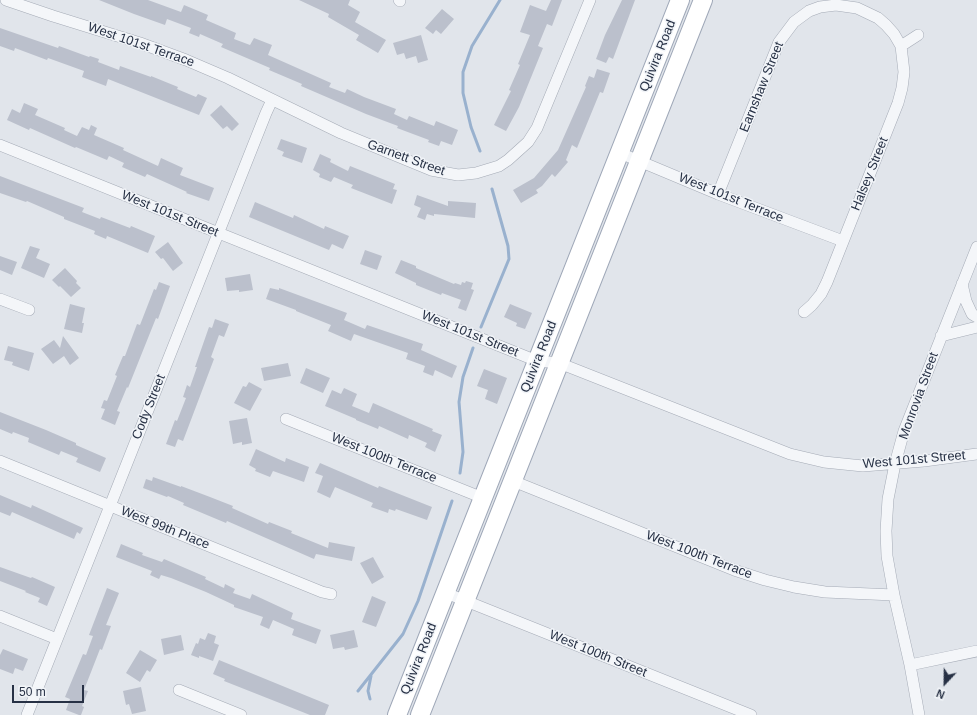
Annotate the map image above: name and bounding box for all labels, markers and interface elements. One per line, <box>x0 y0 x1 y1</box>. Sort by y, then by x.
street label: Quivira Road <box>637 18 679 94</box>
street label: West 101st Terrace <box>86 19 196 71</box>
street label: Earnshaw Street <box>737 40 787 134</box>
street label: Halsey Street <box>848 135 892 213</box>
street label: Garnett Street <box>365 137 447 179</box>
street label: West 101st Terrace <box>676 170 786 226</box>
street label: West 101st Street <box>119 187 221 241</box>
street label: West 101st Street <box>419 307 521 361</box>
street label: Quivira Road <box>518 319 560 395</box>
street label: Monrovia Street <box>896 350 942 442</box>
street label: Cody Street <box>129 372 169 442</box>
street label: West 100th Terrace <box>329 430 439 486</box>
street label: West 101st Street <box>862 448 966 472</box>
street label: West 99th Place <box>118 503 212 553</box>
street label: West 100th Terrace <box>644 528 754 582</box>
street label: Quivira Road <box>398 621 440 697</box>
street label: West 100th Street <box>547 627 649 681</box>
north arrow <box>925 663 965 703</box>
scale bar <box>14 677 86 703</box>
text: 50 m <box>19 685 46 699</box>
text: N <box>935 687 946 701</box>

